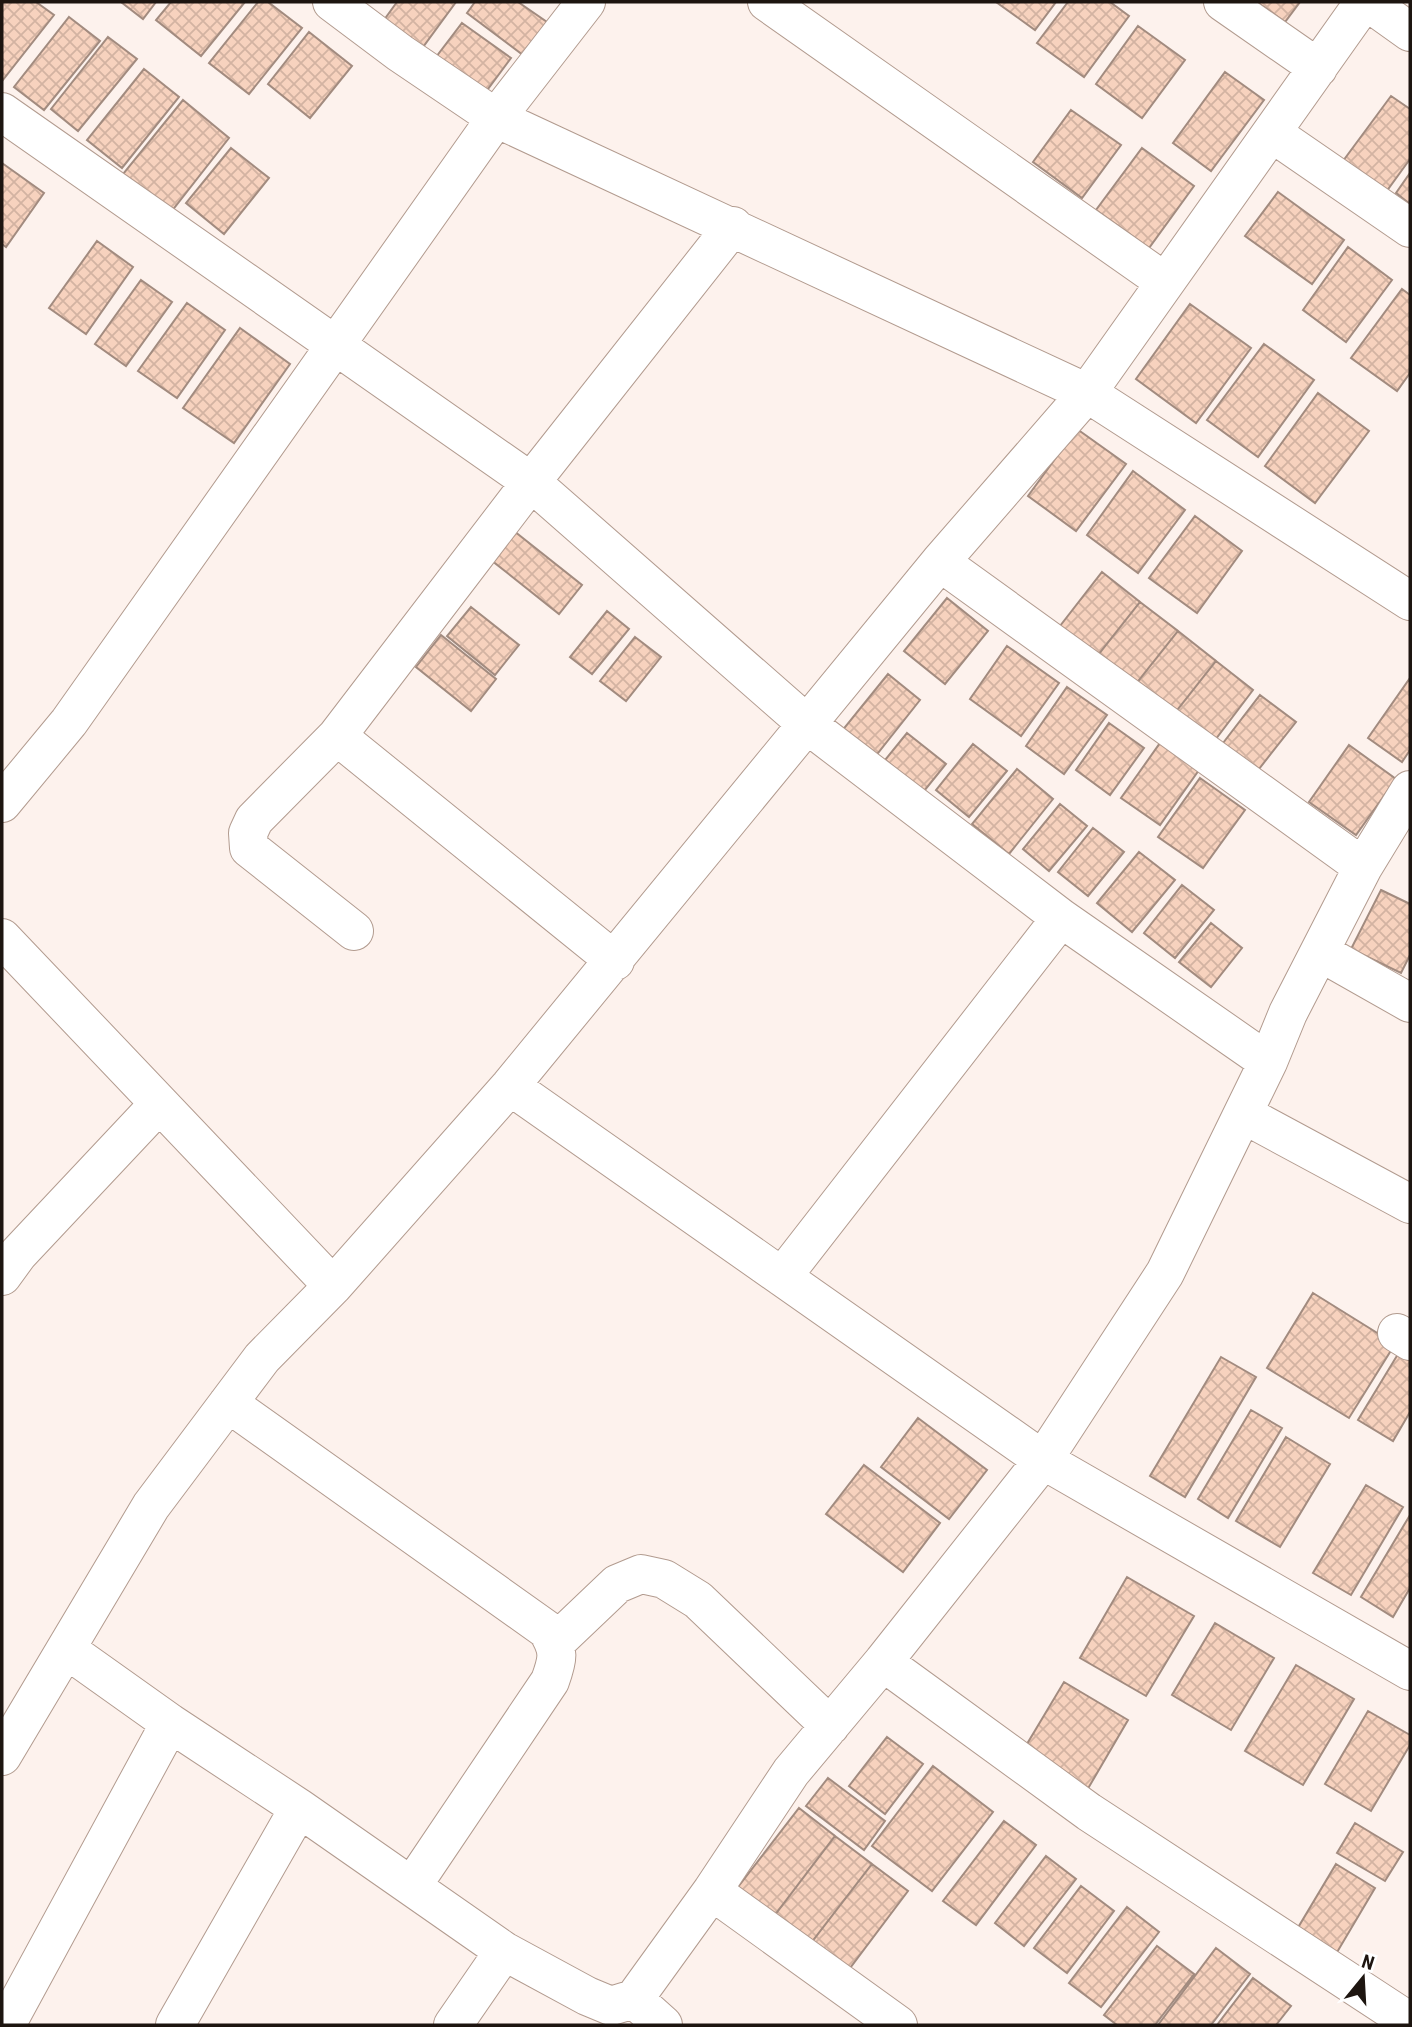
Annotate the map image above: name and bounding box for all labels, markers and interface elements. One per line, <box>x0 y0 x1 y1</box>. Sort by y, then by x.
north arrow <box>1328 1943 1398 2013</box>
text: N <box>1359 1950 1377 1975</box>

